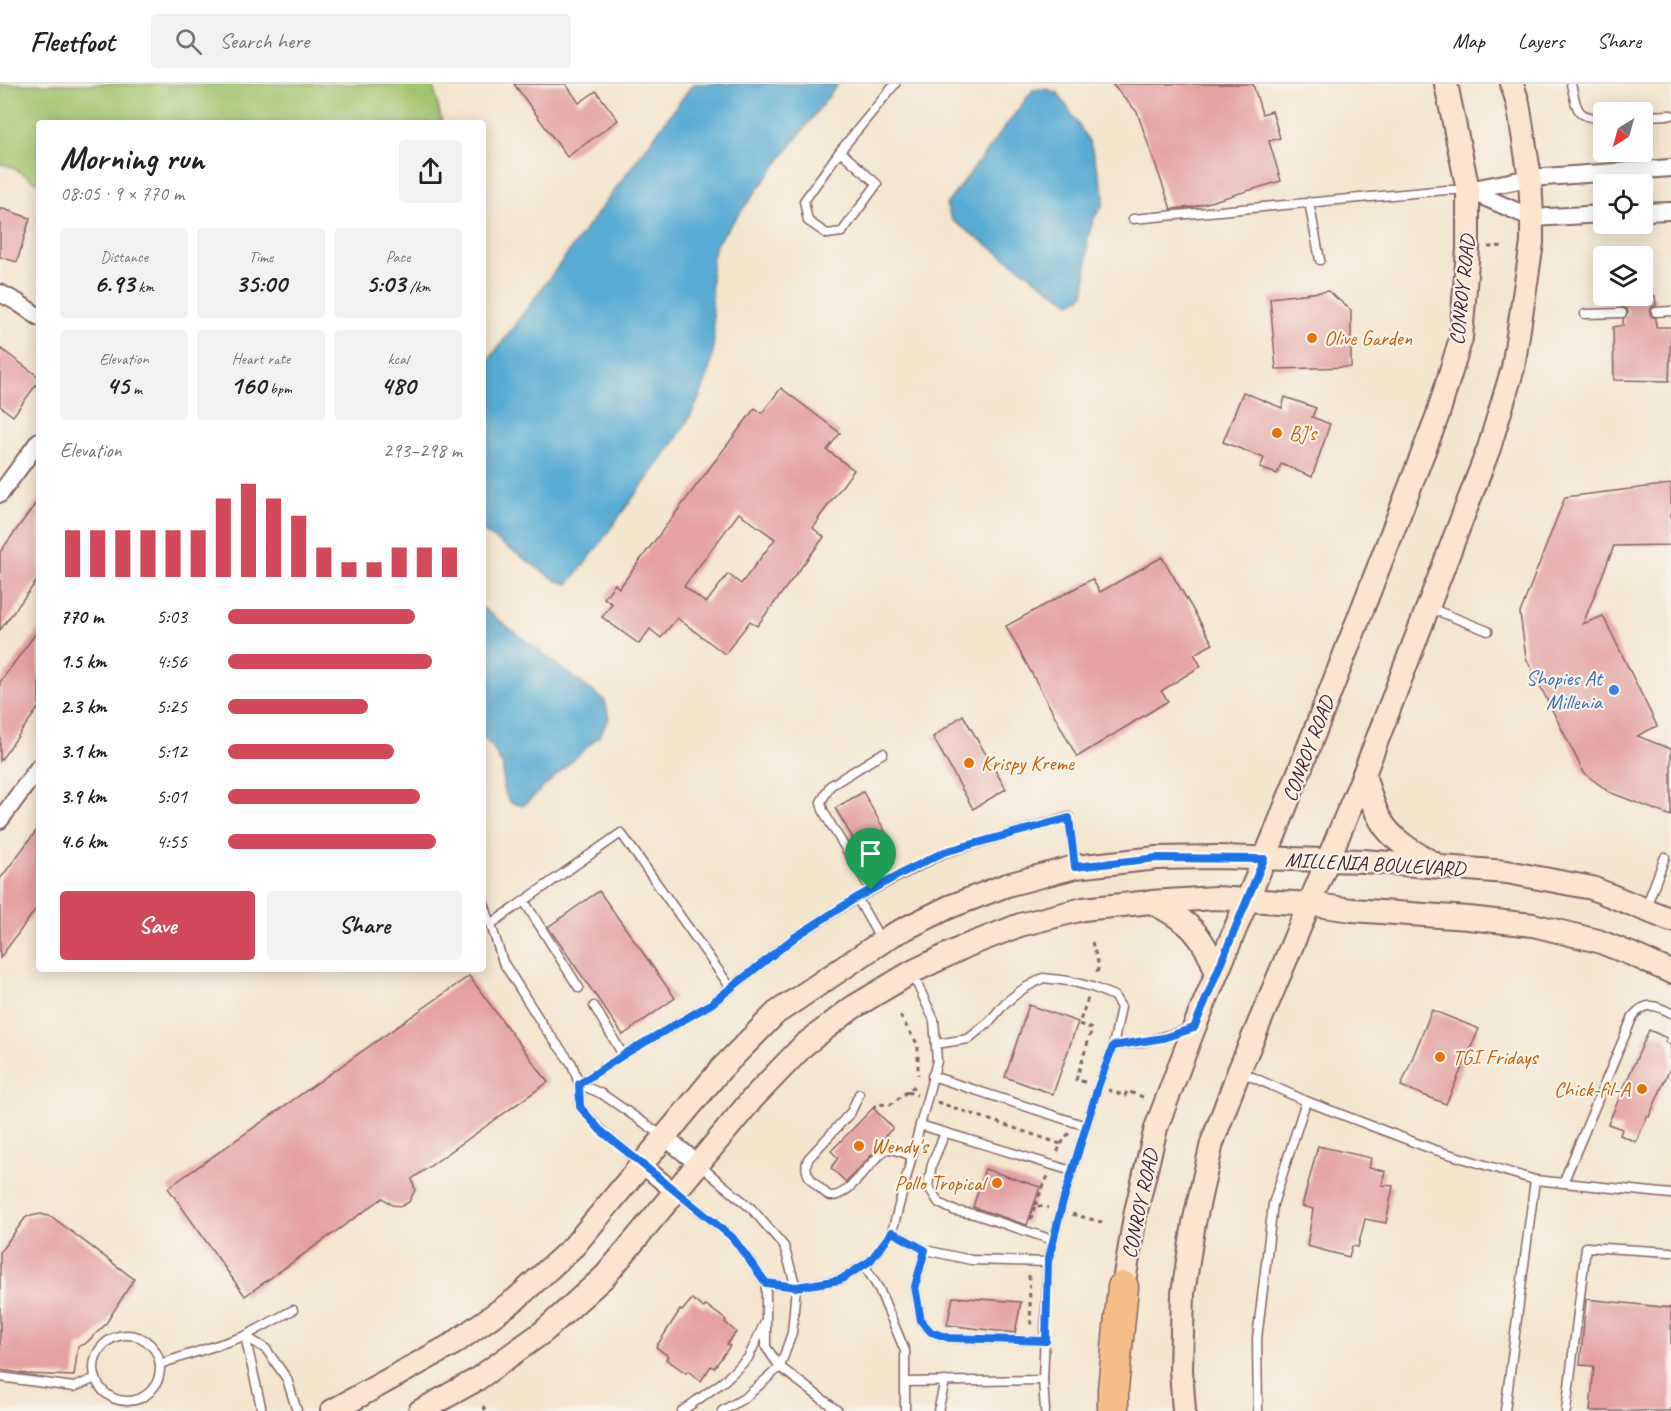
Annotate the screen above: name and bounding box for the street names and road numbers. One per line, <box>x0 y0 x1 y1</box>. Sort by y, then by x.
street label: CONROY ROAD <box>1443 232 1481 346</box>
street label: CONROY ROAD <box>1276 691 1341 805</box>
street label: MILLENIA BOULEVARD <box>1284 846 1468 882</box>
street label: CONROY ROAD <box>1116 1145 1165 1261</box>

